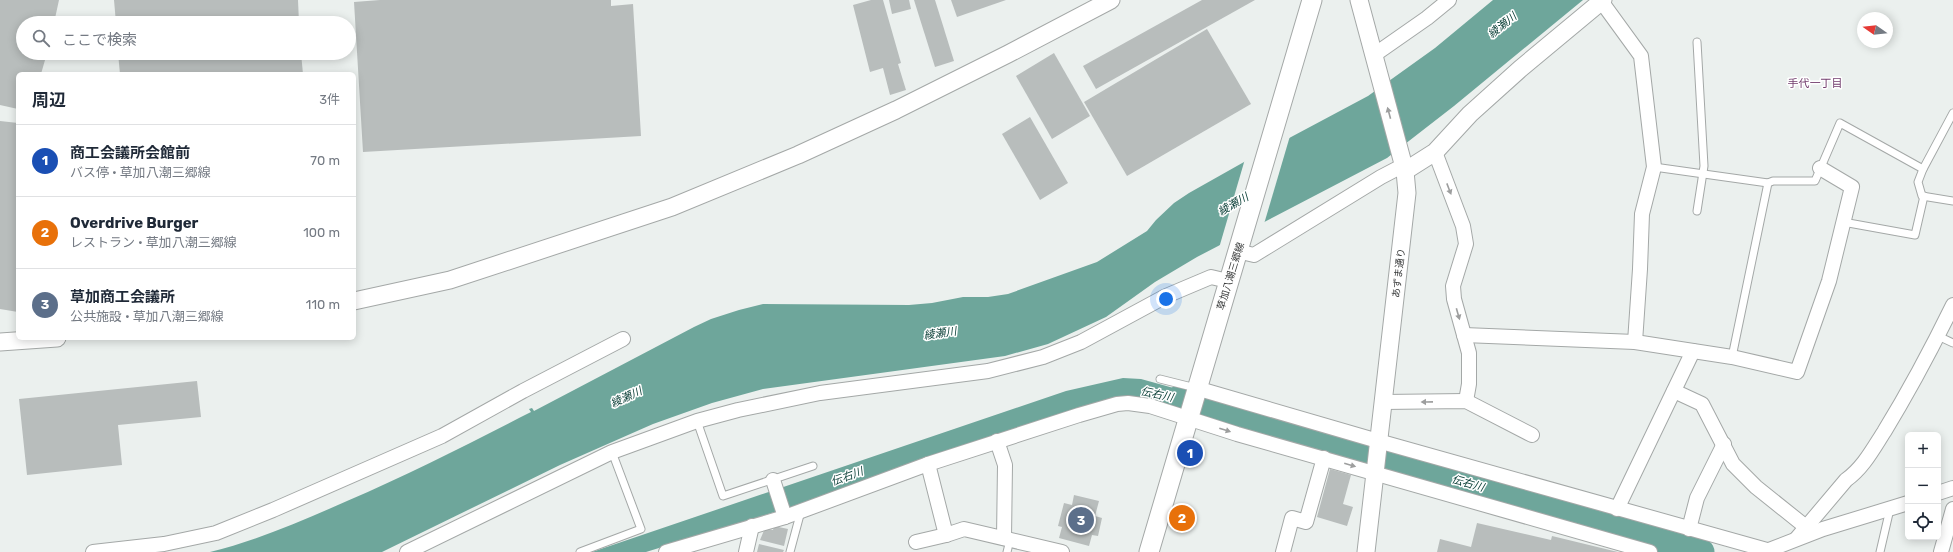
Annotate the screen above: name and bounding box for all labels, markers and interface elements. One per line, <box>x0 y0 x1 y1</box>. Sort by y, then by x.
water label: 綾瀬川 <box>1485 9 1520 41</box>
north arrow <box>1857 12 1893 48</box>
search box <box>16 16 356 60</box>
icon: search <box>30 27 52 49</box>
text: ここで検索 <box>62 31 137 49</box>
district label: 手代一丁目 <box>1788 77 1843 90</box>
text: 周辺 <box>32 90 66 110</box>
text: 3件 <box>319 92 340 107</box>
one-way arrow <box>1386 107 1392 119</box>
text: 商工会議所会館前 <box>70 144 190 162</box>
text: 1 <box>42 153 48 168</box>
text: 70 m <box>310 153 340 168</box>
text: バス停 · 草加八潮三郷線 <box>70 165 211 180</box>
one-way arrow <box>1447 183 1453 195</box>
water label: 綾瀬川 <box>1216 190 1252 218</box>
text: Overdrive Burger <box>70 214 198 232</box>
text: 2 <box>41 225 49 240</box>
text: 100 m <box>303 225 340 240</box>
text: レストラン · 草加八潮三郷線 <box>70 235 237 250</box>
street label: 草加八潮三郷線 <box>1215 241 1247 312</box>
street label: あずま通り <box>1390 248 1408 299</box>
text: 草加商工会議所 <box>70 288 175 306</box>
your location <box>1156 289 1176 309</box>
text: 3 <box>41 297 49 312</box>
text: 110 m <box>306 297 340 312</box>
one-way arrow <box>1455 308 1461 320</box>
text: 公共施設 · 草加八潮三郷線 <box>70 309 224 324</box>
water label: 綾瀬川 <box>923 325 958 342</box>
water label: 綾瀬川 <box>609 384 645 410</box>
water label: 伝右川 <box>1139 385 1175 404</box>
one-way arrow <box>1420 399 1433 405</box>
one-way arrow <box>1219 427 1231 433</box>
map controls <box>1905 432 1941 540</box>
button: + <box>1905 432 1941 468</box>
pin: 1 <box>1177 438 1203 468</box>
one-way arrow <box>1343 463 1356 469</box>
water label: 伝右川 <box>829 464 866 488</box>
button: − <box>1905 468 1941 504</box>
water label: 伝右川 <box>1450 473 1486 495</box>
pin: 2 <box>1169 503 1195 533</box>
button: locate <box>1905 504 1941 540</box>
pin: 3 <box>1068 505 1094 535</box>

